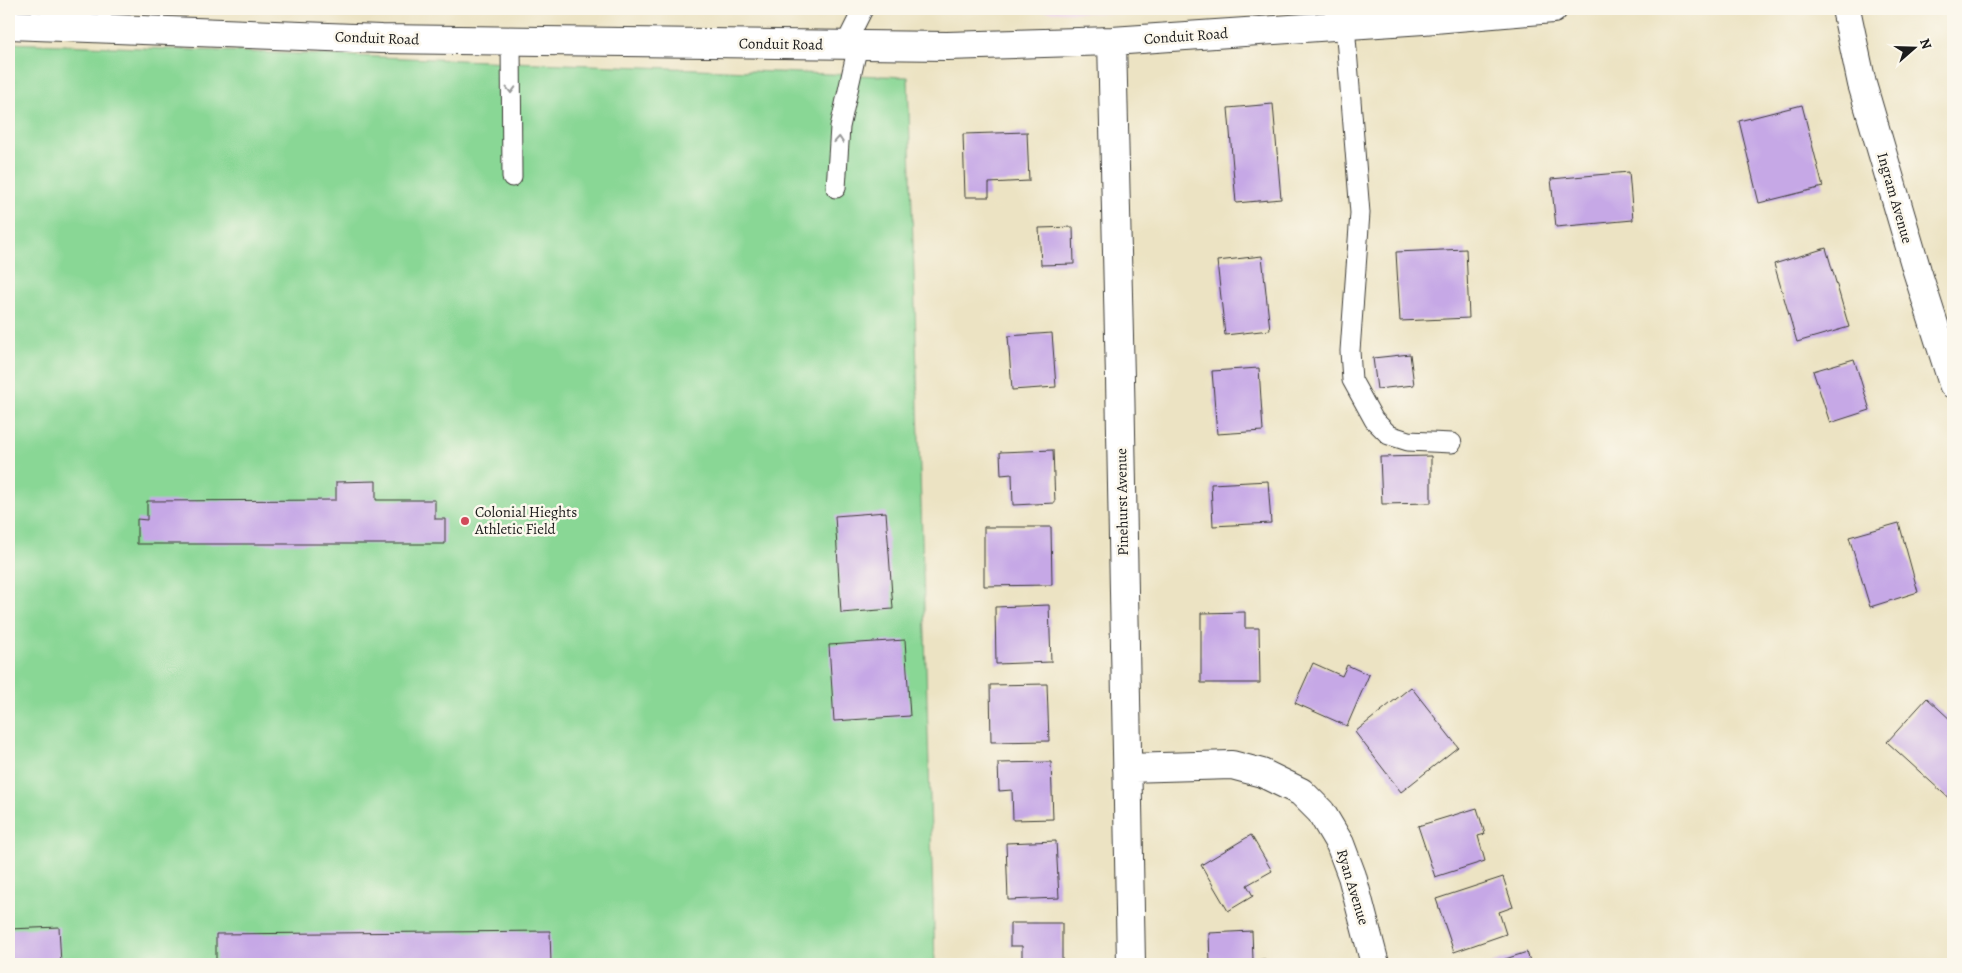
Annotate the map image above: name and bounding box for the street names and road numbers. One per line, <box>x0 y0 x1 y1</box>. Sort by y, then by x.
street label: Conduit Road <box>1143 23 1230 49</box>
street label: Conduit Road <box>335 27 420 49</box>
street label: Conduit Road <box>739 33 824 55</box>
street label: Ingram Avenue <box>1872 150 1918 246</box>
street label: Pinehurst Avenue <box>1111 448 1133 556</box>
street label: Ryan Avenue <box>1332 847 1374 928</box>

